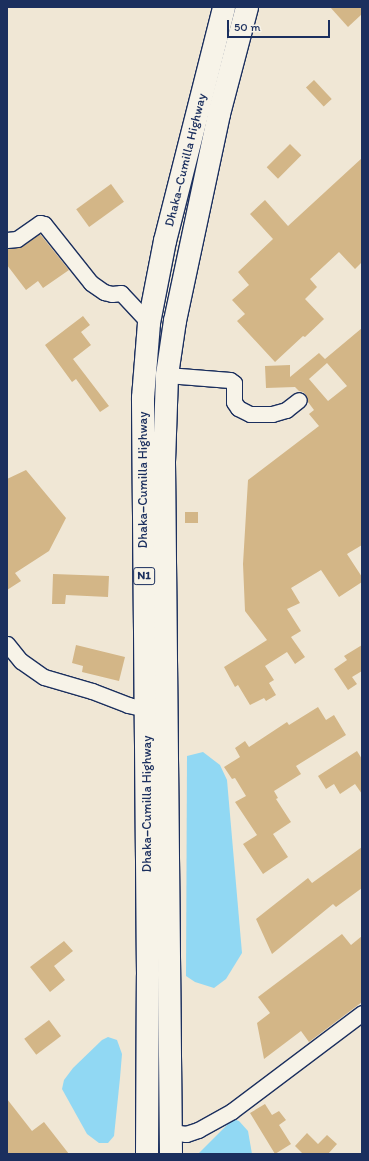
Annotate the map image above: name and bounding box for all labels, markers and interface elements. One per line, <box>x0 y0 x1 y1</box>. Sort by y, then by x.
scale bar <box>229 12 332 38</box>
text: 50 m <box>234 20 260 34</box>
street label: Dhaka–Cumilla Highway <box>162 92 210 228</box>
street label: Dhaka–Cumilla Highway <box>135 412 151 548</box>
road number: N1 <box>133 566 155 586</box>
street label: Dhaka–Cumilla Highway <box>139 736 155 872</box>

